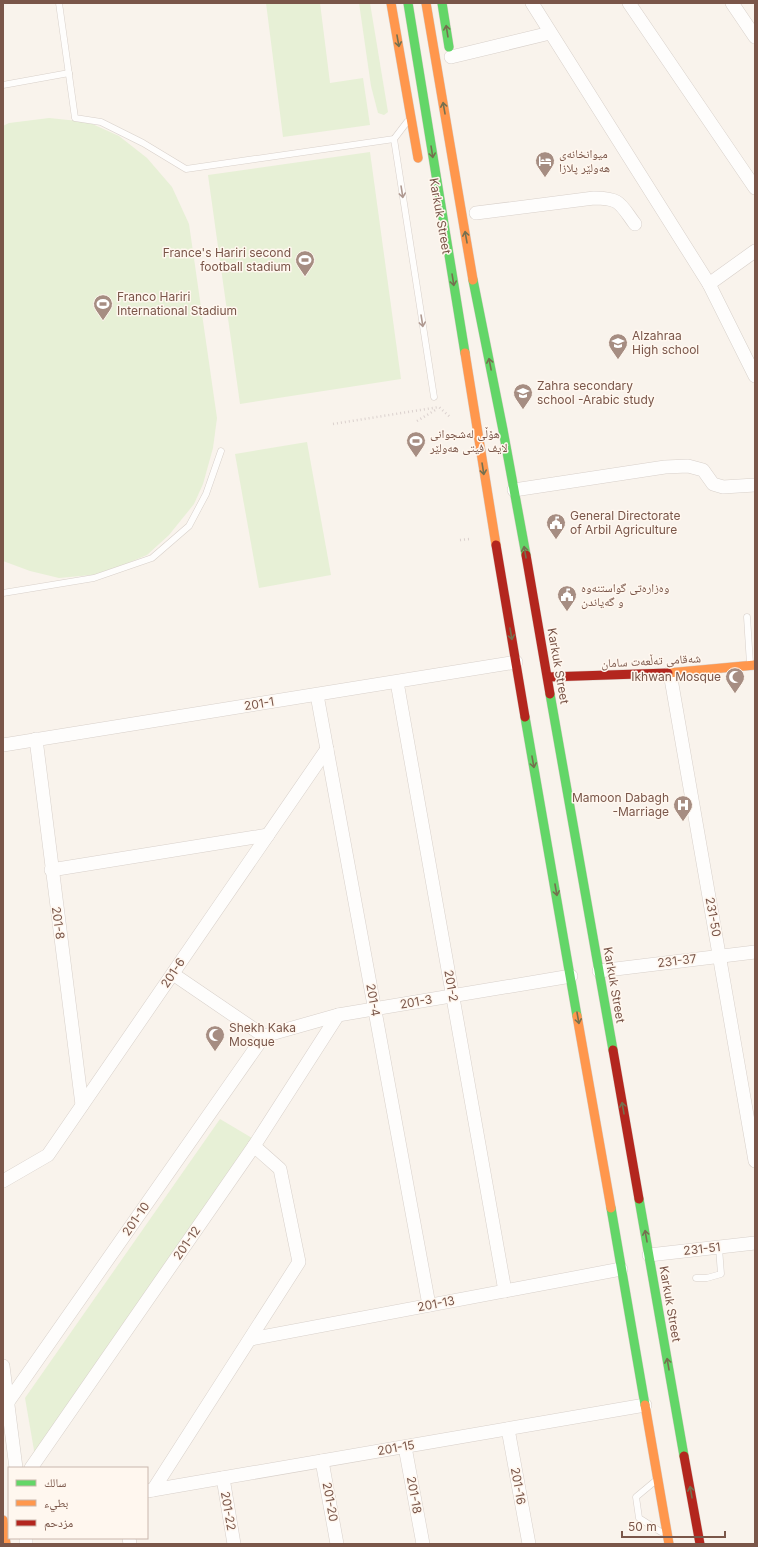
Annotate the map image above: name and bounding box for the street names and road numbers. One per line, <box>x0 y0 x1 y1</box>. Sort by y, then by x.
street label: Karkuk Street <box>426 177 455 255</box>
street label: Karkuk Street <box>544 627 573 705</box>
street label: شەقامی تەڵعەت سامان <box>601 650 701 671</box>
street label: 201-1 <box>243 694 275 713</box>
street label: 231-50 <box>703 896 724 938</box>
street label: 201-8 <box>49 906 68 940</box>
street label: Karkuk Street <box>600 946 629 1024</box>
street label: 231-37 <box>657 951 698 970</box>
street label: 201-6 <box>157 955 188 990</box>
street label: 201-2 <box>441 969 462 1003</box>
street label: 201-4 <box>363 982 384 1018</box>
street label: 201-3 <box>399 991 433 1012</box>
street label: 201-10 <box>119 1199 153 1238</box>
street label: 201-12 <box>170 1223 203 1262</box>
street label: 231-51 <box>683 1239 721 1258</box>
street label: Karkuk Street <box>656 1265 685 1343</box>
street label: 201-13 <box>416 1293 456 1314</box>
street label: 201-15 <box>376 1437 416 1458</box>
street label: 201-16 <box>508 1466 529 1506</box>
street label: 201-18 <box>404 1475 425 1515</box>
street label: 201-20 <box>320 1481 341 1523</box>
street label: 201-22 <box>218 1490 239 1532</box>

